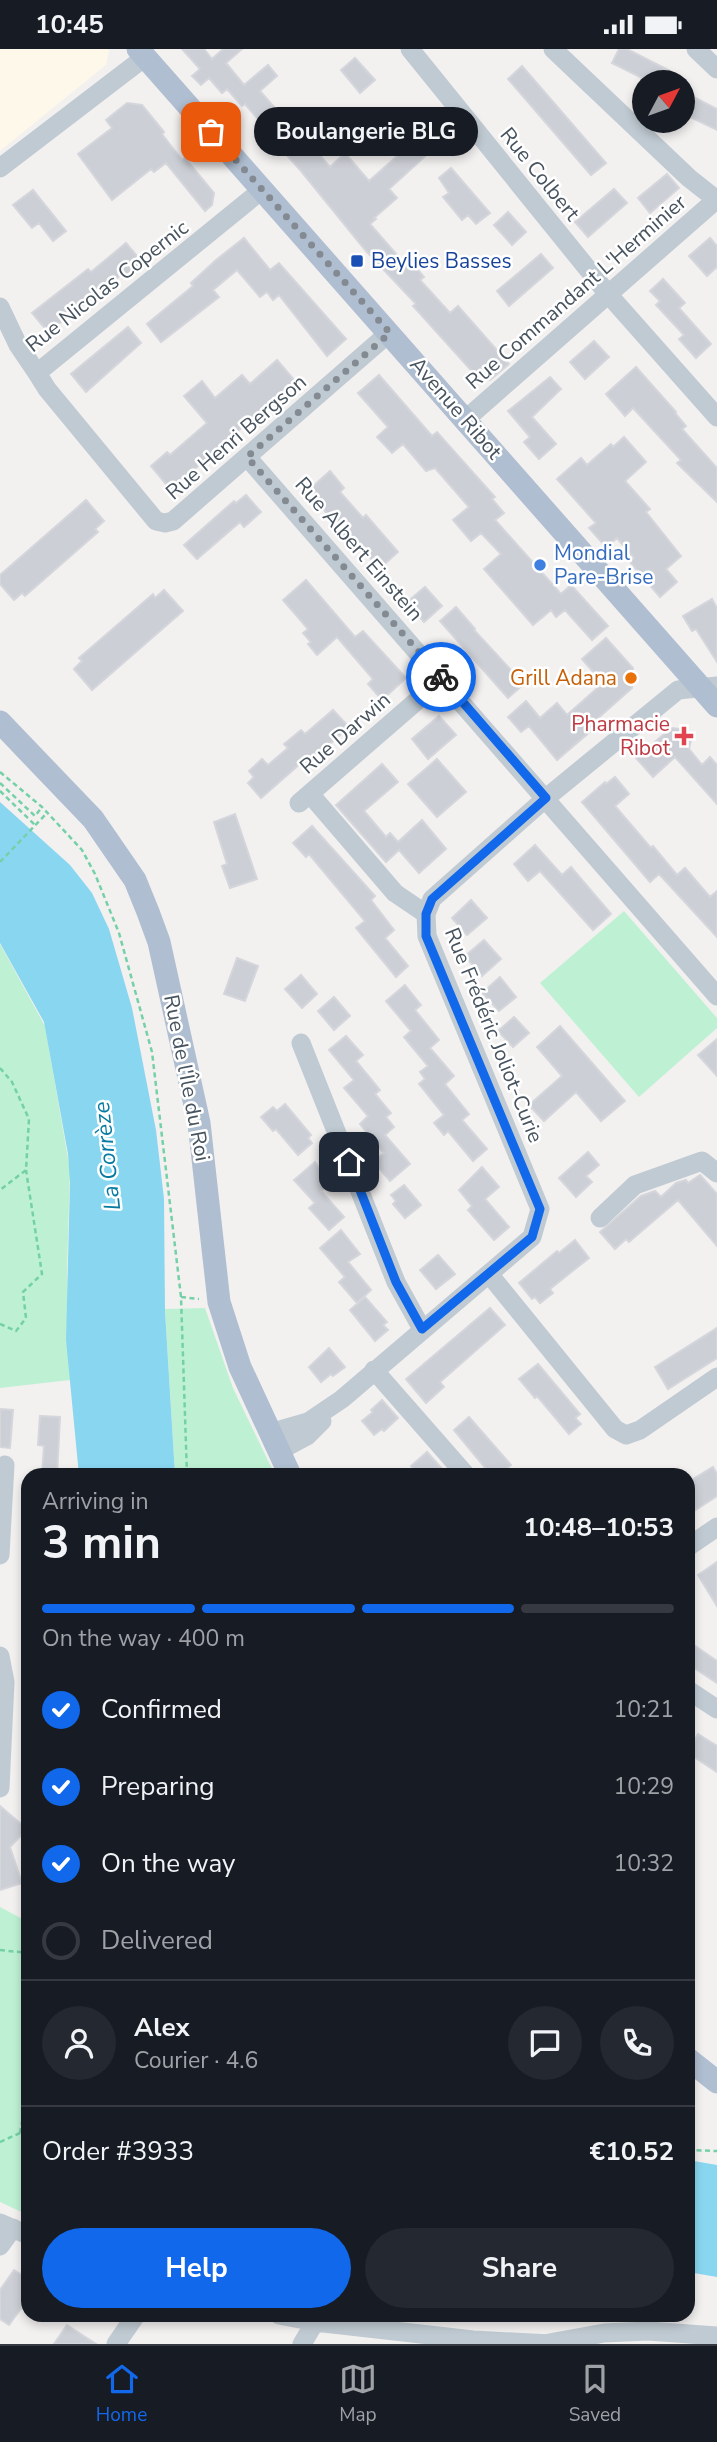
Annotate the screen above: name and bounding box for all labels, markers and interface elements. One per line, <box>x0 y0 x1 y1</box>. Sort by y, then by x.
text: 10:45 <box>35 7 104 42</box>
north arrow <box>632 70 695 133</box>
map controls <box>632 70 695 133</box>
pin <box>181 102 241 162</box>
callout: Boulangerie BLG <box>253 107 477 157</box>
icon: bag <box>192 113 230 151</box>
text: Boulangerie BLG <box>276 116 456 147</box>
street label: Rue Colbert <box>494 121 587 227</box>
street label: Rue Commandant L'Herminier <box>460 188 693 396</box>
street label: Rue Nicolas Copernic <box>20 213 194 358</box>
place label: Beylies Basses <box>371 247 512 275</box>
marker: Beylies Basses <box>349 253 365 269</box>
street label: Avenue Ribot <box>404 351 509 466</box>
street label: Rue Henri Bergson <box>160 368 312 506</box>
street label: Rue Albert Einstein <box>289 471 429 627</box>
place label: Mondial Pare-Brise <box>554 539 653 591</box>
marker: Mondial Pare-Brise <box>532 557 548 573</box>
courier <box>406 642 476 712</box>
icon: bike <box>422 658 460 696</box>
place label: Grill Adana <box>510 664 617 692</box>
marker: Grill Adana <box>623 670 639 686</box>
street label: Rue Darwin <box>294 686 396 780</box>
place label: Pharmacie Ribot <box>571 710 671 762</box>
marker: Pharmacie Ribot <box>676 728 692 744</box>
street label: Rue Frédéric Joliot-Curie <box>438 923 550 1147</box>
street label: Rue de l'Île du Roi <box>157 992 217 1164</box>
water label: La Corrèze <box>86 1100 128 1212</box>
pin <box>319 1132 379 1192</box>
icon: home <box>330 1143 368 1181</box>
text: Arriving in <box>42 1486 149 1517</box>
text: 10:48–10:53 <box>523 1510 674 1545</box>
text: 3 min <box>42 1511 161 1574</box>
text: On the way · 400 m <box>42 1623 245 1654</box>
icon: check <box>42 1691 80 1729</box>
text: Confirmed <box>101 1692 222 1727</box>
text: 10:21 <box>614 1694 674 1725</box>
icon: check <box>42 1768 80 1806</box>
text: Preparing <box>101 1769 214 1804</box>
text: 10:29 <box>614 1771 674 1802</box>
icon: check <box>42 1845 80 1883</box>
text: On the way <box>101 1846 235 1881</box>
text: 10:32 <box>614 1848 674 1879</box>
text: Delivered <box>101 1923 213 1958</box>
button: person <box>42 2006 116 2080</box>
button: chat <box>508 2006 582 2080</box>
button: phone <box>600 2006 674 2080</box>
text: Alex <box>134 2010 190 2045</box>
text: Courier · 4.6 <box>134 2045 258 2076</box>
text: Order #3933 <box>42 2134 194 2169</box>
text: €10.52 <box>590 2134 674 2169</box>
button: Help <box>42 2228 351 2308</box>
button: Share <box>365 2228 674 2308</box>
tab: Home <box>96 2360 147 2428</box>
tab: Map <box>339 2360 377 2428</box>
tab: Saved <box>569 2360 621 2428</box>

